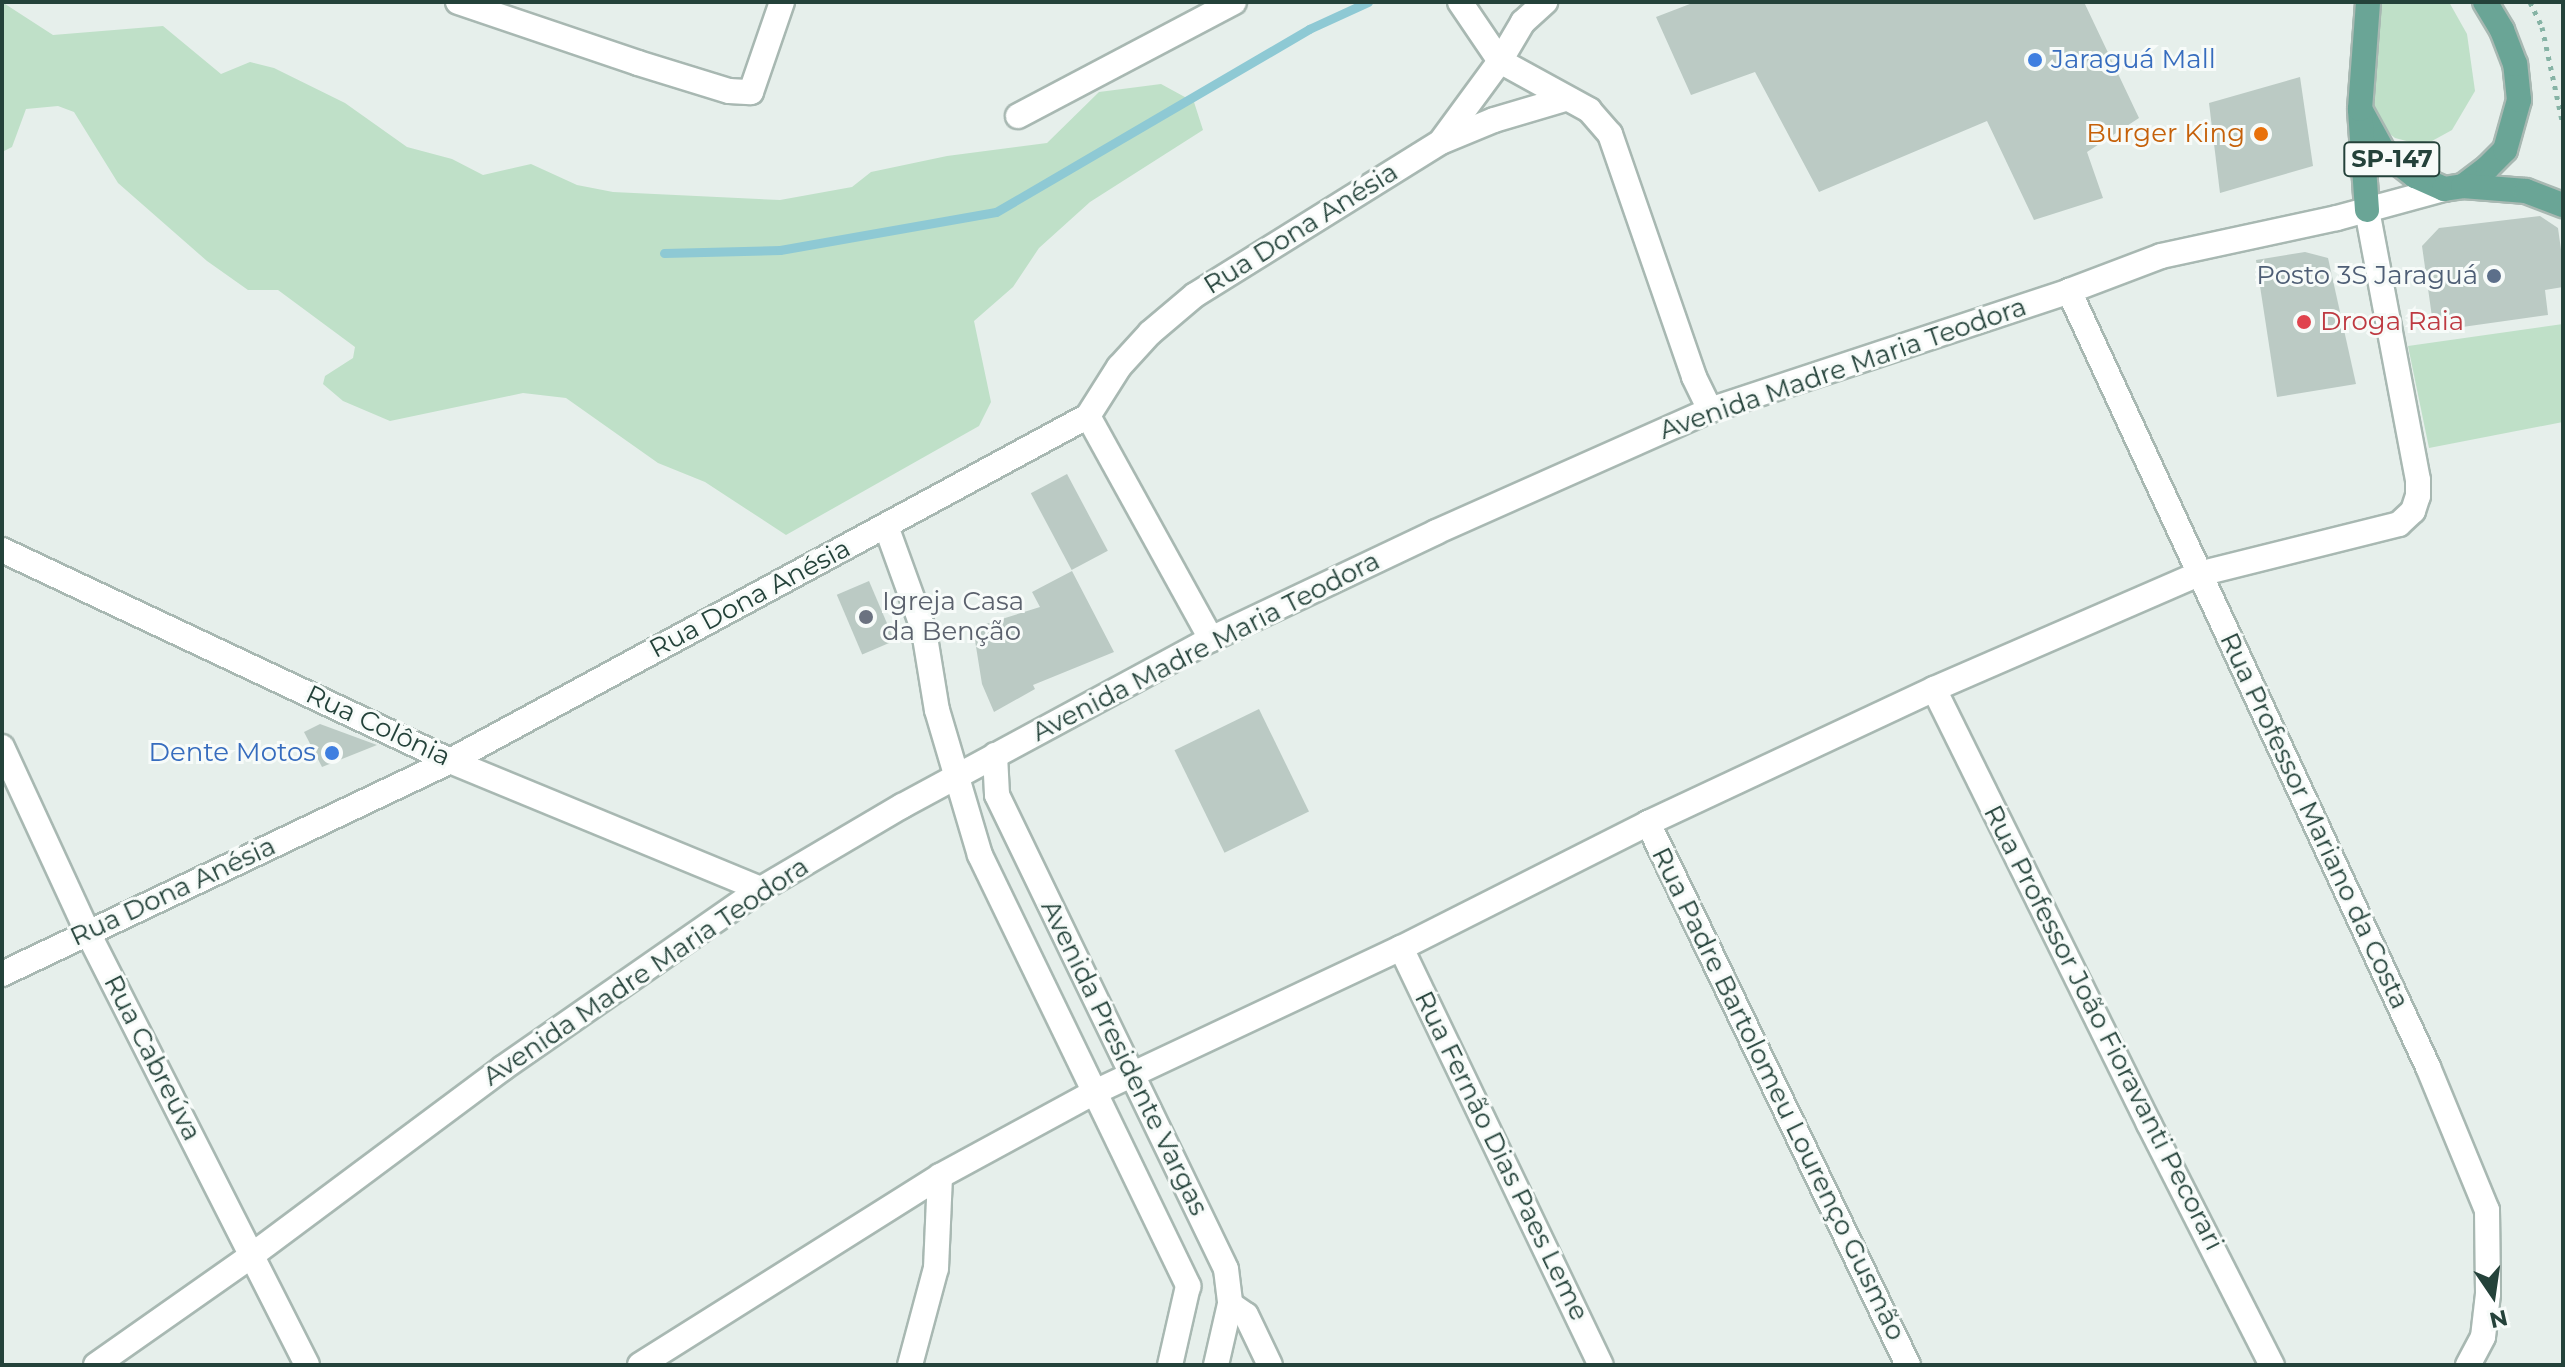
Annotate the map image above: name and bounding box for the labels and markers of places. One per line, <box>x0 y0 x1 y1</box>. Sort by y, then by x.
place label: Jaraguá Mall <box>2051 44 2216 76</box>
marker: Jaraguá Mall <box>2026 51 2044 69</box>
place label: Burger King <box>2086 118 2245 150</box>
marker: Burger King <box>2252 125 2270 143</box>
place label: Posto 3S Jaraguá <box>2256 260 2478 292</box>
marker: Posto 3S Jaraguá <box>2485 267 2503 285</box>
place label: Droga Raia <box>2320 306 2464 338</box>
marker: Droga Raia <box>2295 313 2313 331</box>
place label: Igreja Casa da Benção <box>882 586 1024 648</box>
marker: Igreja Casa da Benção <box>857 608 875 626</box>
place label: Dente Motos <box>148 737 316 769</box>
marker: Dente Motos <box>323 744 341 762</box>

